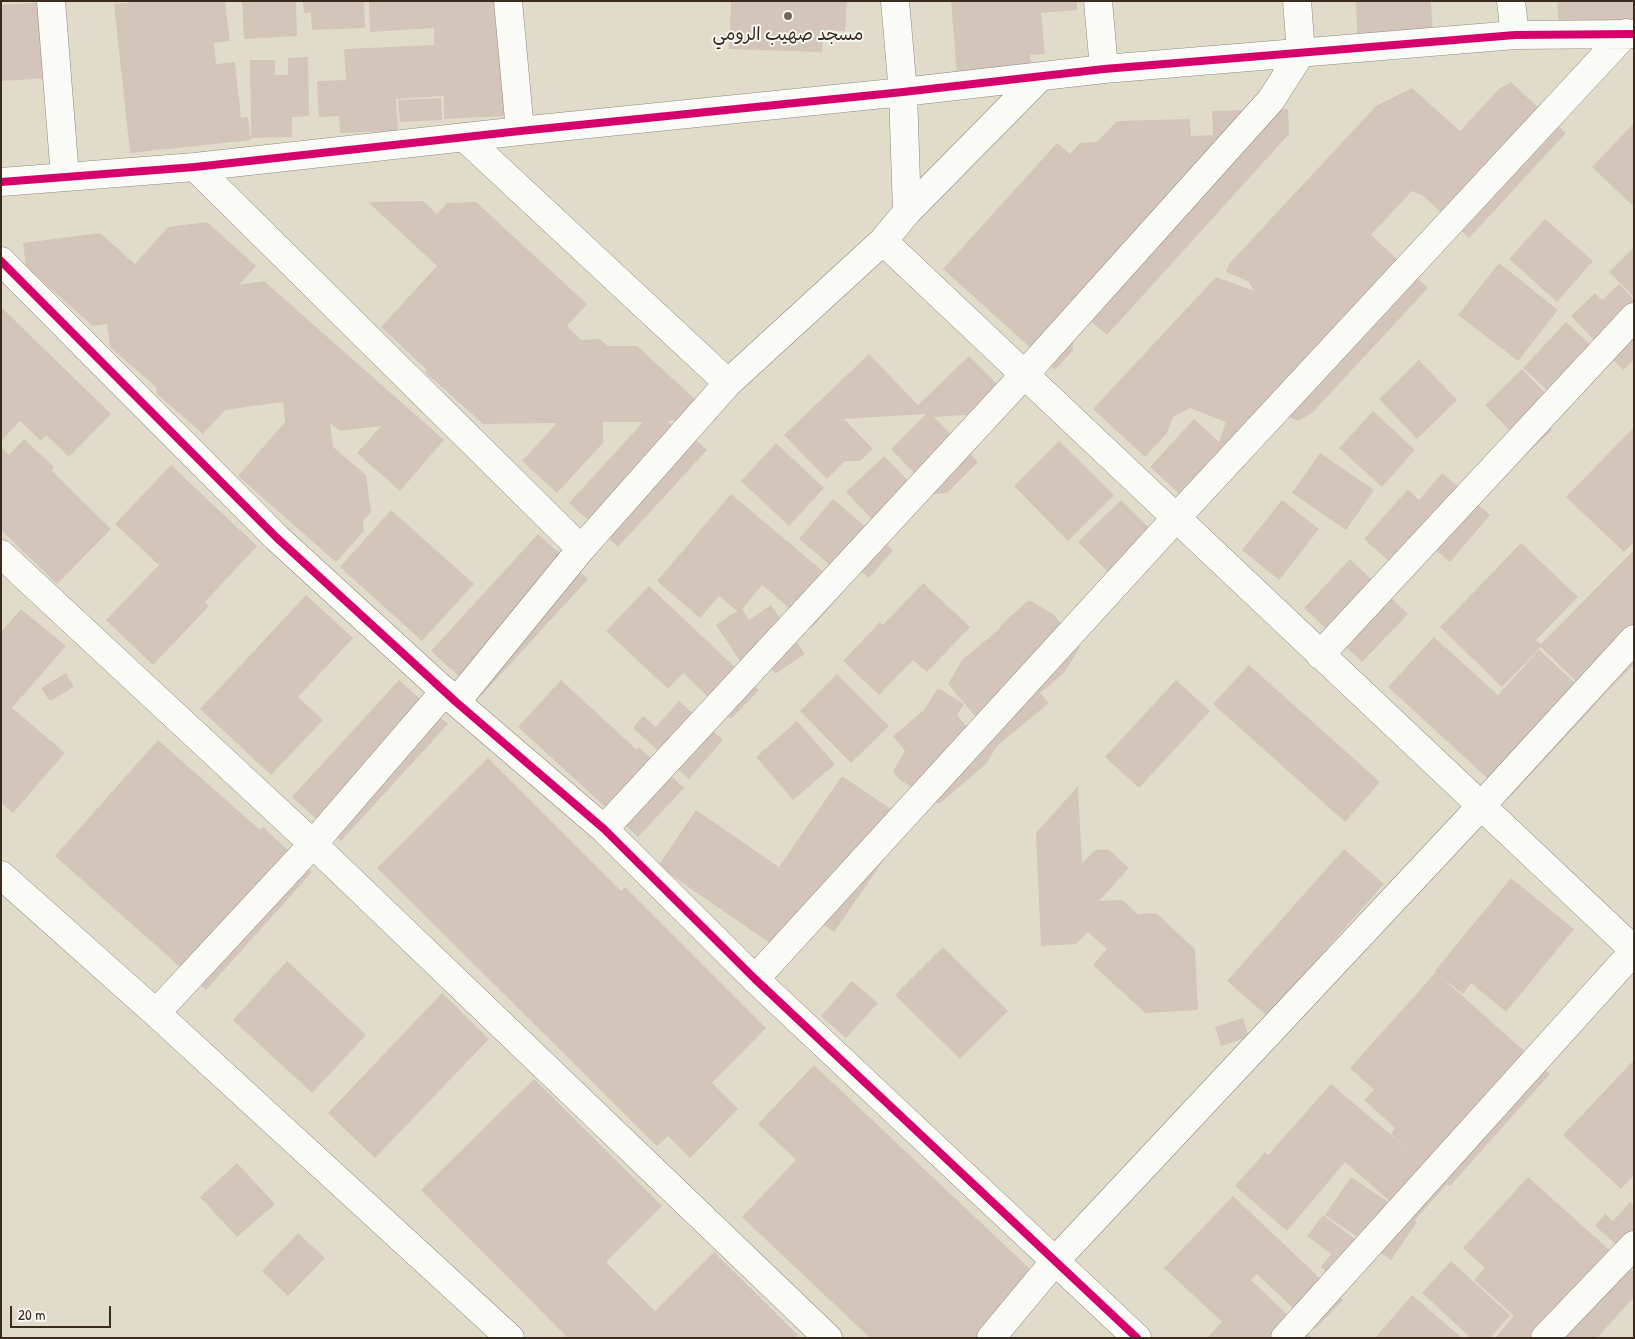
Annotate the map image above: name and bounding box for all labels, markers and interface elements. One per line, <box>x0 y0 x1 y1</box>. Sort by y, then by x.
marker: مسجد صهيب الرومي <box>782 10 794 22</box>
place label: مسجد صهيب الرومي <box>713 24 863 46</box>
scale bar <box>12 1296 114 1328</box>
text: 20 m <box>18 1304 45 1325</box>

